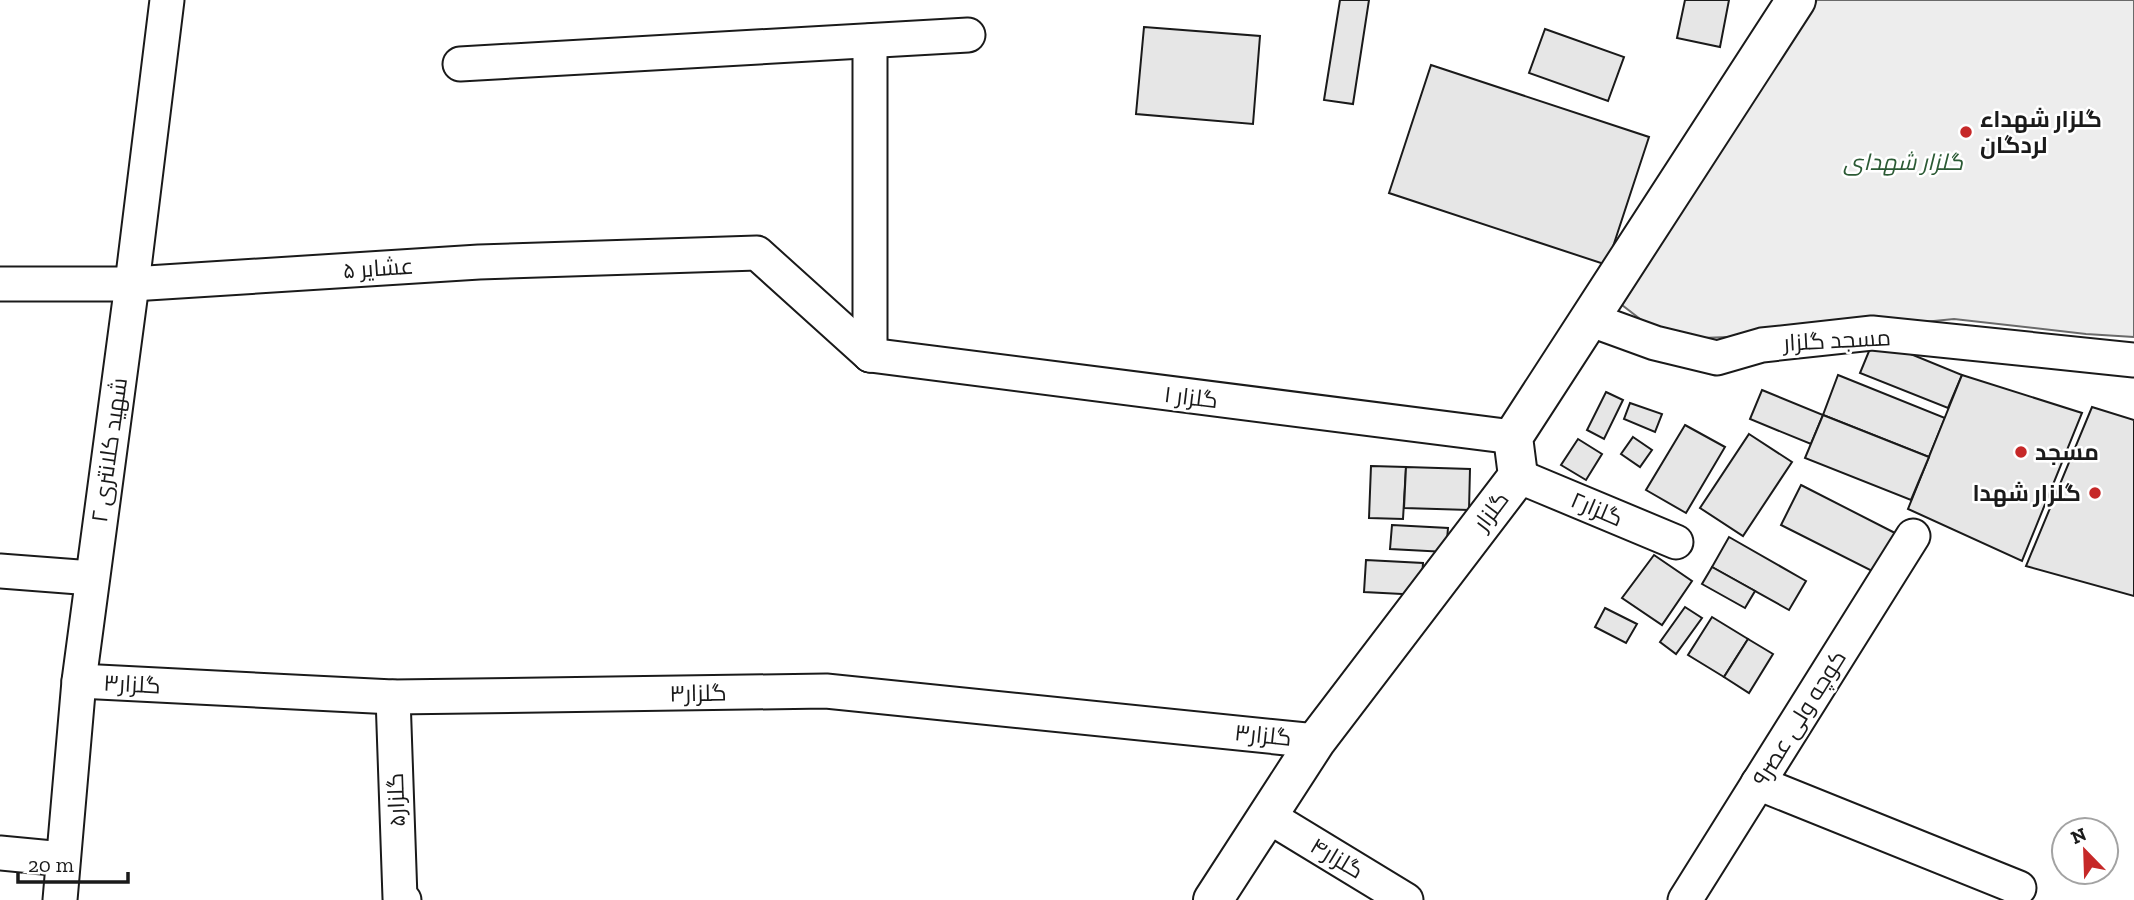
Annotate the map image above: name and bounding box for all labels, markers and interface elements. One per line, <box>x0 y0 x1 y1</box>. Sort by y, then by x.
place label: گلزار شهداء لردگان <box>1980 105 2102 159</box>
marker: گلزار شهداء لردگان <box>1958 124 1974 140</box>
park label: گلزار شهدای <box>1843 148 1964 176</box>
street label: عشایر ۵ <box>342 252 414 284</box>
street label: مسجد گلزار <box>1781 323 1891 357</box>
street label: شهید کلانتری ۲ <box>85 376 133 524</box>
street label: گلزار ۱ <box>1162 380 1220 414</box>
place label: مسجد <box>2035 438 2099 466</box>
marker: مسجد <box>2013 444 2029 460</box>
place label: گلزار شهدا <box>1972 479 2081 507</box>
marker: گلزار شهدا <box>2087 485 2103 501</box>
street label: گلزار <box>1466 486 1515 538</box>
street label: گلزار۲ <box>1567 486 1627 532</box>
street label: کوچه ولی عصر۹ <box>1746 645 1853 792</box>
street label: گلزار۳ <box>103 669 161 699</box>
street label: گلزار۳ <box>669 679 727 707</box>
street label: گلزار۳ <box>1233 718 1293 752</box>
street label: گلزار۵ <box>381 772 411 828</box>
north arrow <box>2050 816 2120 886</box>
text: N <box>2067 822 2090 849</box>
street label: گلزار۴ <box>1305 831 1369 885</box>
scale bar <box>18 841 128 885</box>
text: 20 m <box>28 852 74 877</box>

